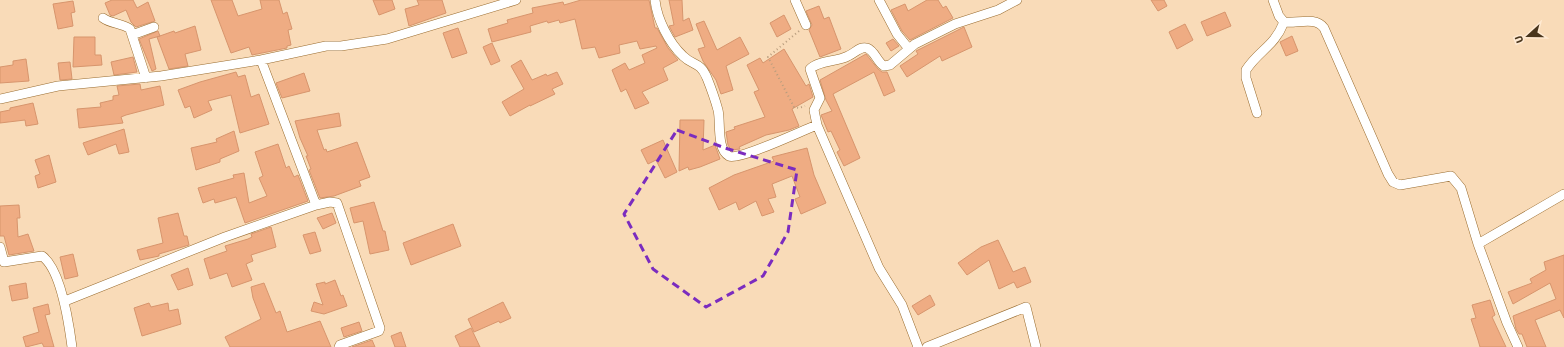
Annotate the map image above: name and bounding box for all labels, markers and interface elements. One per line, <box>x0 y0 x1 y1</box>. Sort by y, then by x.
north arrow <box>1508 16 1548 56</box>
text: U <box>1511 33 1527 46</box>

